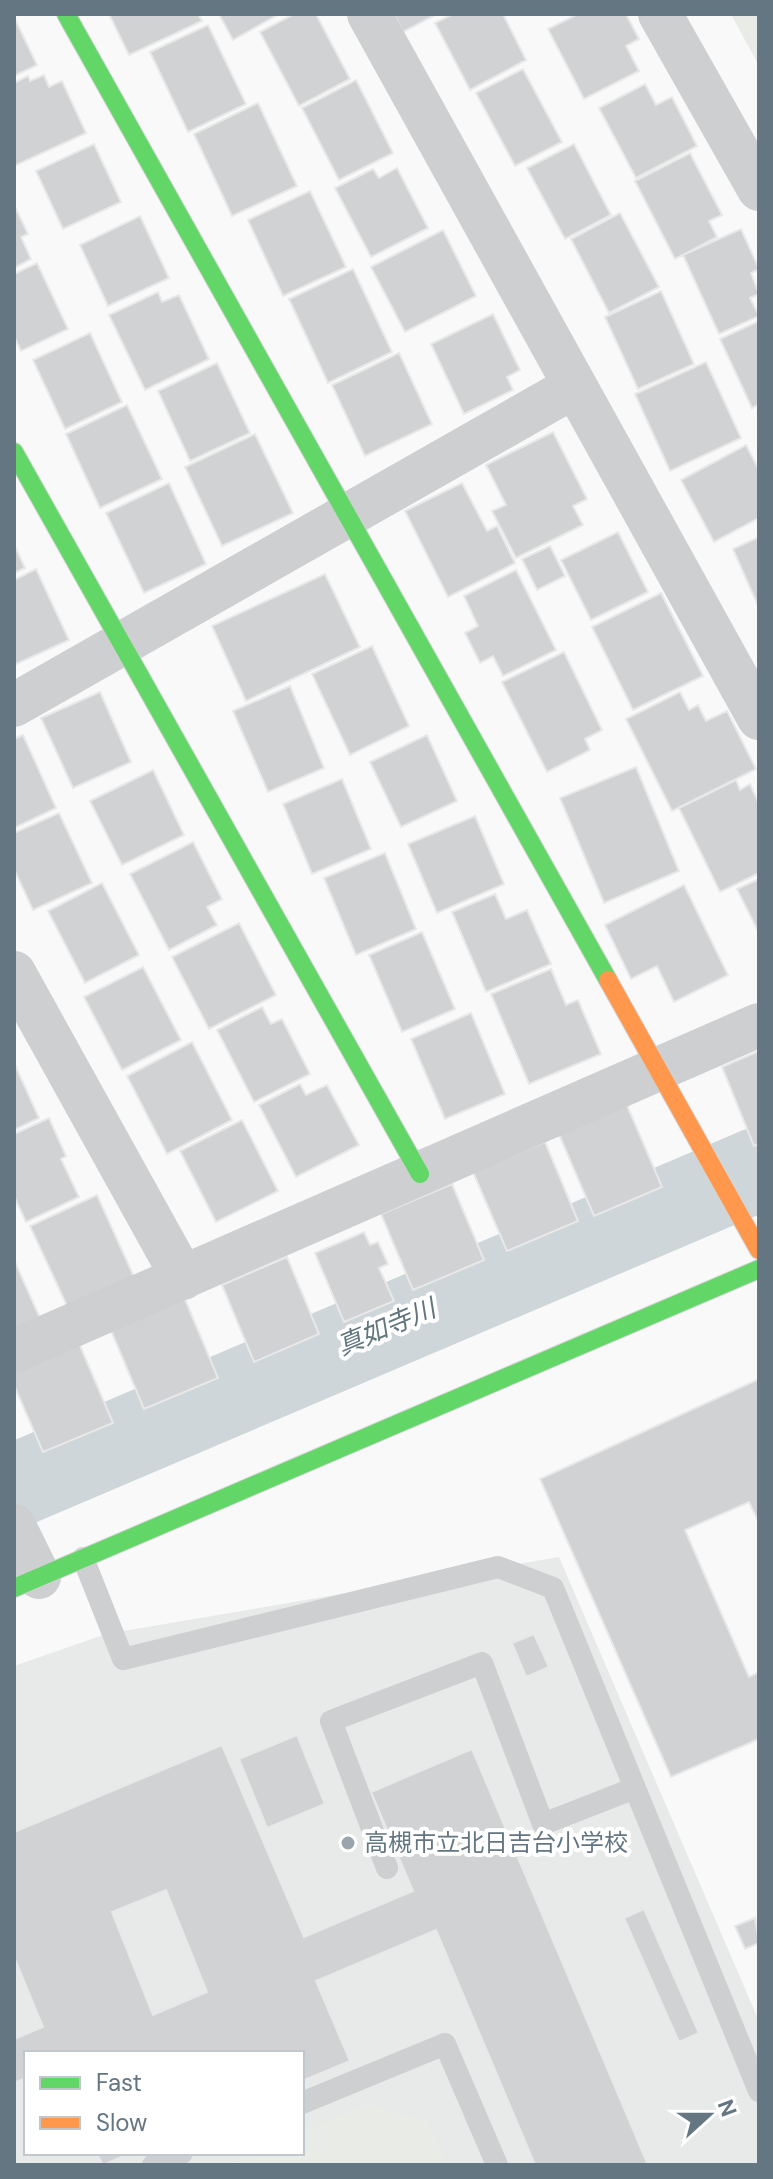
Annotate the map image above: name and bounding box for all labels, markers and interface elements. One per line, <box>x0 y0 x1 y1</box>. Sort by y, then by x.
water label: 真如寺川 <box>331 1290 443 1363</box>
place label: 高槻市立北日吉台小学校 <box>364 1827 628 1858</box>
marker: 高槻市立北日吉台小学校 <box>339 1834 357 1852</box>
legend <box>24 2051 304 2155</box>
text: Fast <box>96 2067 142 2098</box>
north arrow <box>669 2075 749 2155</box>
text: N <box>711 2095 744 2121</box>
text: Slow <box>96 2107 147 2138</box>

